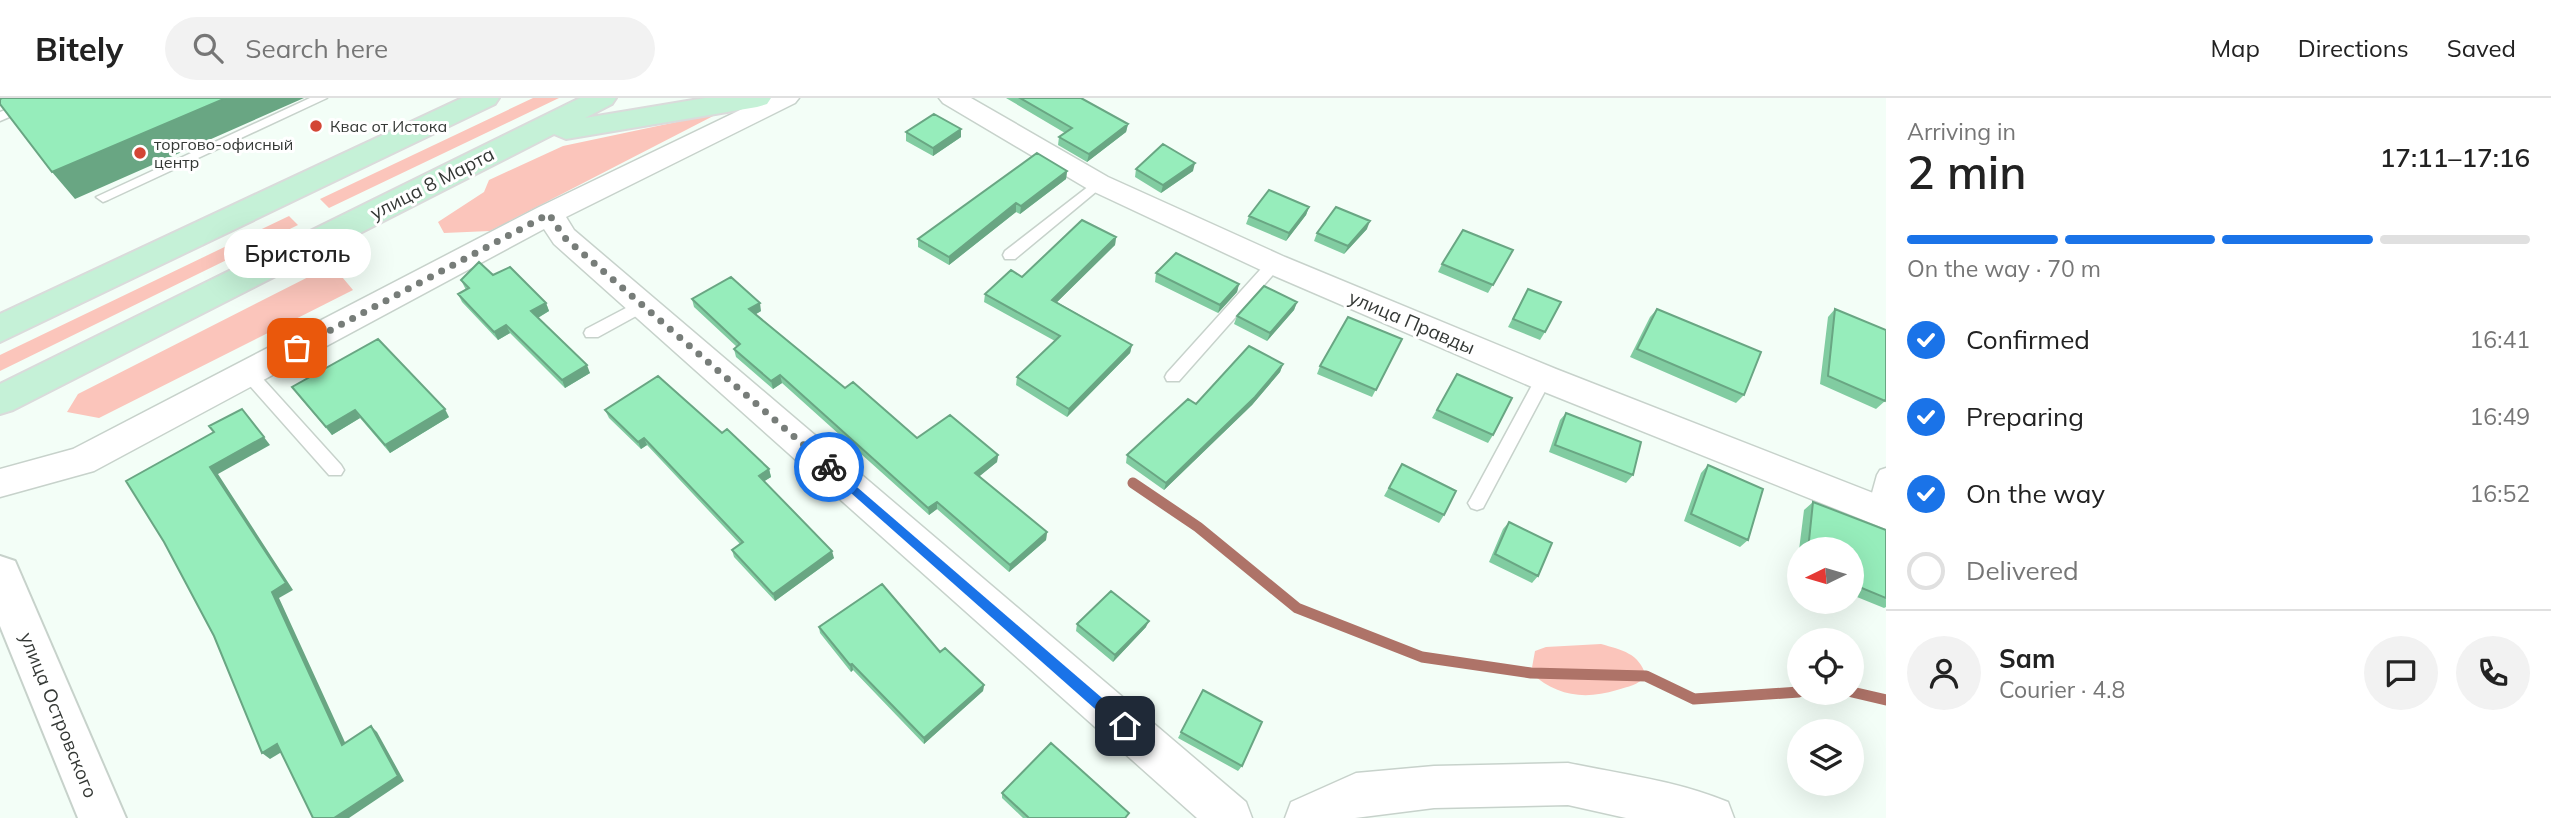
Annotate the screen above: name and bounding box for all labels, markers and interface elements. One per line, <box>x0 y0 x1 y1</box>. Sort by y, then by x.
search box <box>165 17 655 80</box>
text: Bitely <box>35 28 123 69</box>
icon: search <box>189 29 227 67</box>
text: Search here <box>245 32 388 65</box>
text: Map <box>2210 33 2260 63</box>
text: Directions <box>2298 33 2409 63</box>
text: Saved <box>2447 33 2516 63</box>
place label: Квас от Истока <box>330 116 447 136</box>
text: Arriving in <box>1907 117 2016 146</box>
marker: Квас от Истока <box>308 118 324 134</box>
place label: торгово-офисный центр <box>154 134 293 172</box>
street label: улица 8 Марта <box>366 141 498 225</box>
text: 17:11–17:16 <box>2380 141 2530 174</box>
text: 2 min <box>1907 143 2026 201</box>
marker: торгово-офисный центр <box>132 145 148 161</box>
callout: Бристоль <box>224 229 370 278</box>
text: Бристоль <box>244 239 351 268</box>
text: On the way · 70 m <box>1907 254 2101 283</box>
street label: улица Правды <box>1345 285 1479 359</box>
pin <box>267 318 327 378</box>
icon: check <box>1907 321 1945 359</box>
text: Confirmed <box>1966 323 2090 356</box>
text: 16:41 <box>2470 325 2530 354</box>
icon: bag <box>278 329 316 367</box>
icon: check <box>1907 398 1945 436</box>
text: Preparing <box>1966 400 2084 433</box>
text: 16:49 <box>2470 402 2530 431</box>
courier <box>794 432 864 502</box>
icon: bike <box>810 448 848 486</box>
icon: check <box>1907 475 1945 513</box>
text: On the way <box>1966 477 2105 510</box>
text: 16:52 <box>2470 479 2530 508</box>
north arrow <box>1787 537 1864 614</box>
map controls <box>1787 537 1864 796</box>
text: Delivered <box>1966 554 2079 587</box>
button: locate <box>1787 628 1864 705</box>
street label: улица Островского <box>15 629 103 801</box>
button: person <box>1907 636 1981 710</box>
button: chat <box>2364 636 2438 710</box>
button: phone <box>2456 636 2530 710</box>
text: Sam <box>1999 642 2055 675</box>
text: Courier · 4.8 <box>1999 675 2125 704</box>
pin <box>1095 696 1155 756</box>
icon: home <box>1106 707 1144 745</box>
button: layers <box>1787 719 1864 796</box>

